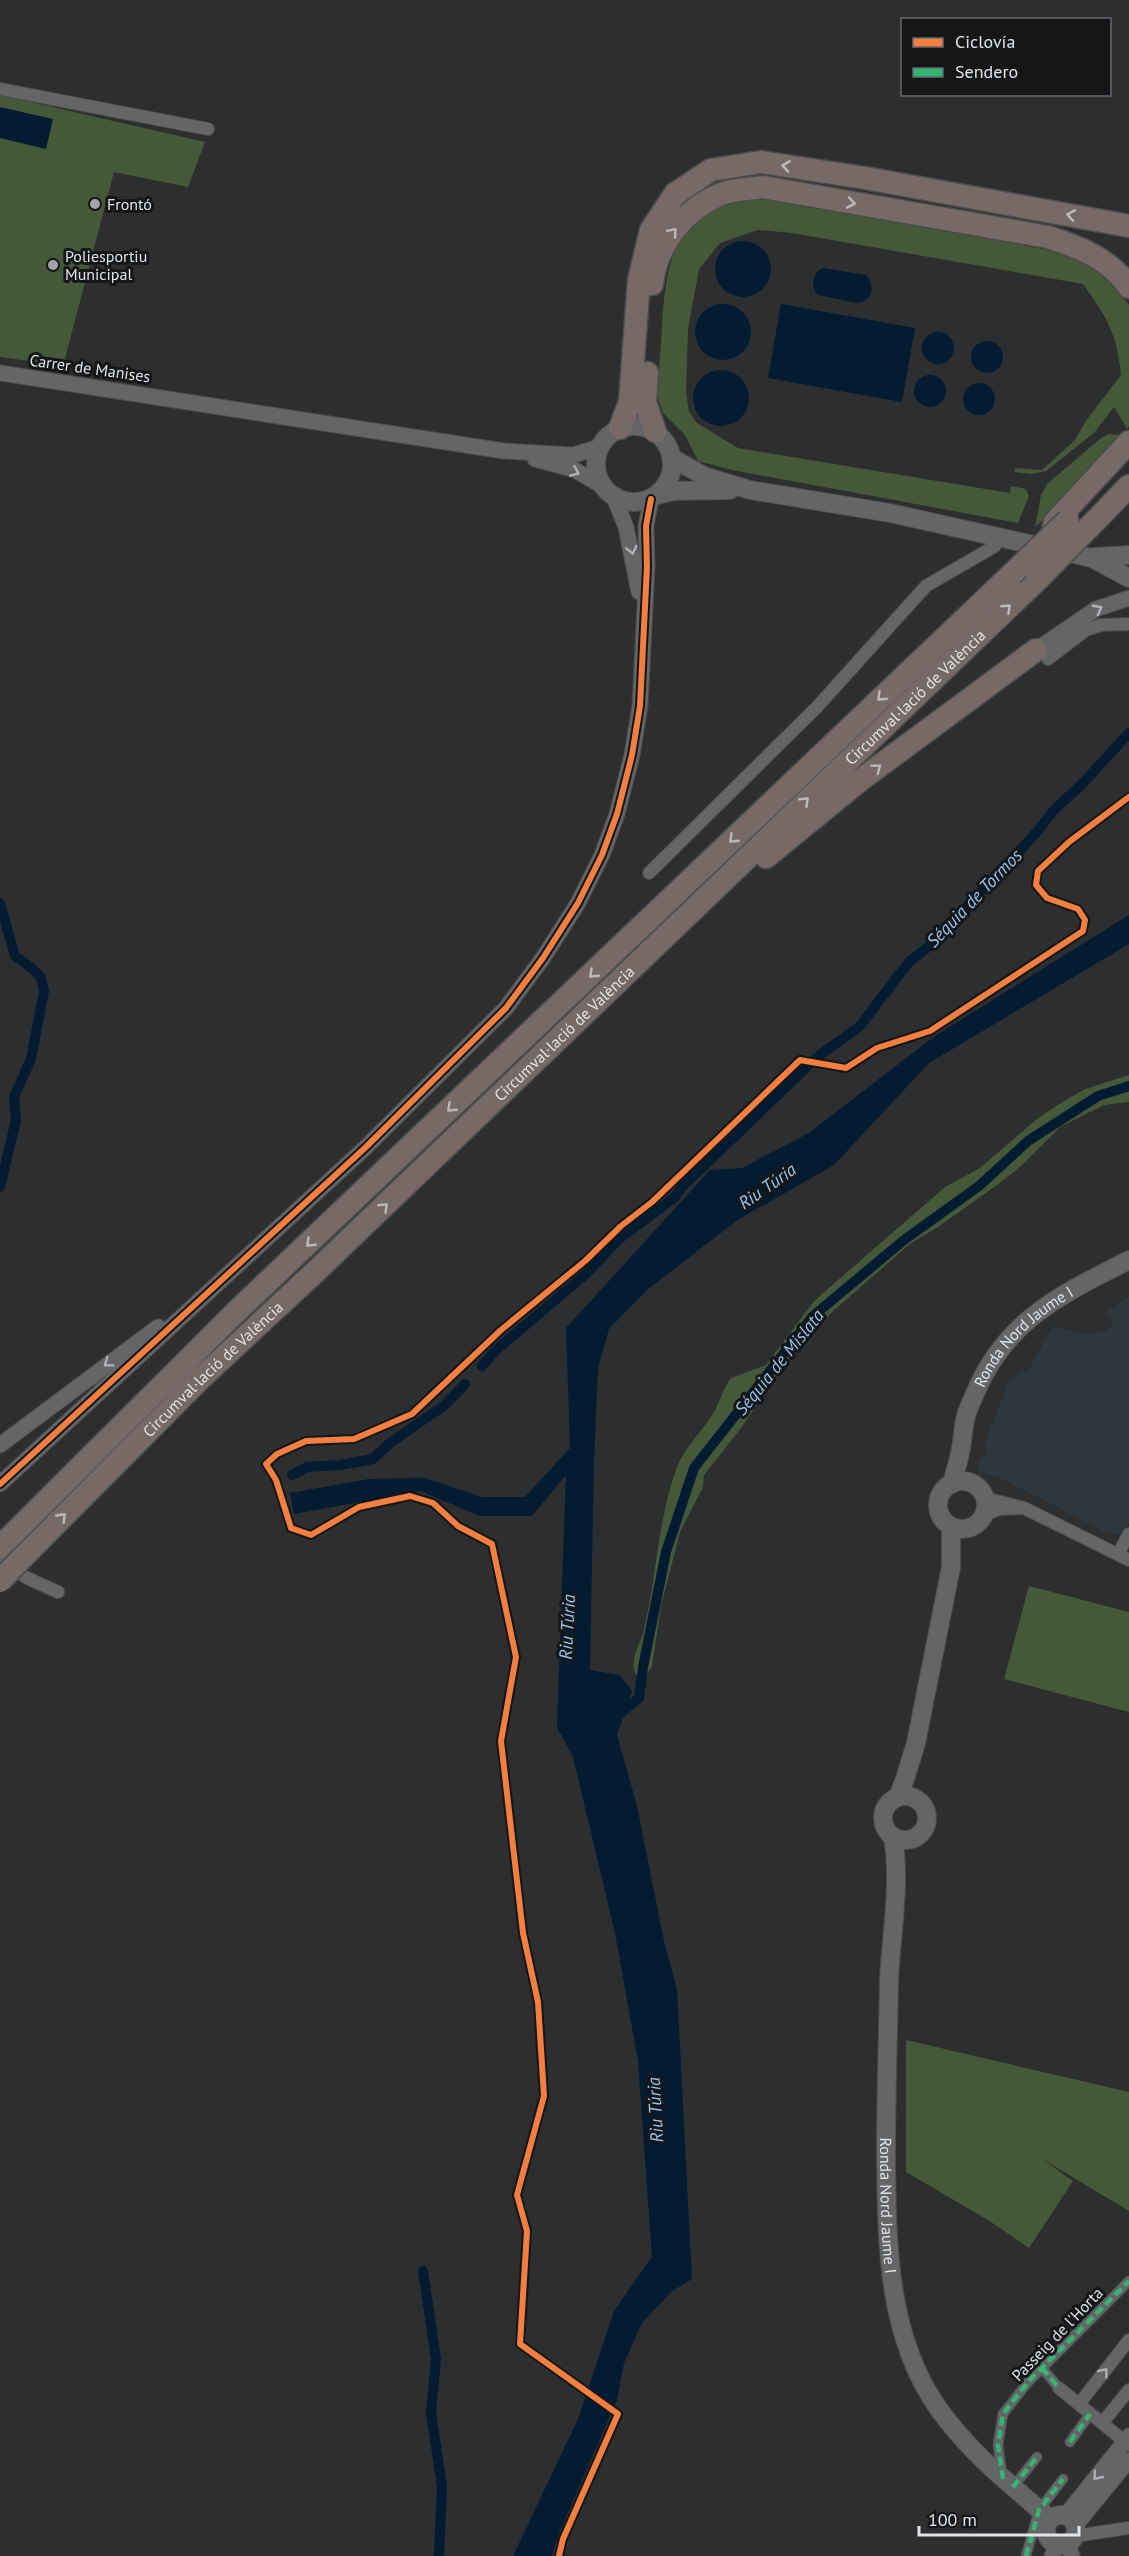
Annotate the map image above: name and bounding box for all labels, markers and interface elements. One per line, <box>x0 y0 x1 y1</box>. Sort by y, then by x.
legend <box>901 18 1111 96</box>
text: Ciclovía <box>955 30 1015 53</box>
text: Sendero <box>955 60 1018 83</box>
one-way arrow <box>782 160 791 172</box>
place label: Frontó <box>107 194 152 214</box>
one-way arrow <box>846 196 856 209</box>
marker: Frontó <box>88 197 102 211</box>
one-way arrow <box>1067 210 1076 222</box>
one-way arrow <box>666 228 677 239</box>
place label: Poliesportiu Municipal <box>65 246 147 284</box>
marker: Poliesportiu Municipal <box>46 258 60 272</box>
street label: Carrer de Manises <box>28 350 152 386</box>
one-way arrow <box>569 465 580 477</box>
one-way arrow <box>624 545 637 555</box>
one-way arrow <box>1000 605 1011 616</box>
one-way arrow <box>1092 605 1103 616</box>
street label: Circumval·lació de València <box>841 625 989 769</box>
one-way arrow <box>877 690 888 701</box>
one-way arrow <box>870 764 881 775</box>
one-way arrow <box>799 797 809 808</box>
one-way arrow <box>730 832 740 843</box>
water label: Séquia de Tormos <box>921 843 1027 952</box>
street label: Circumval·lació de València <box>490 961 639 1105</box>
one-way arrow <box>589 967 599 978</box>
one-way arrow <box>447 1101 457 1112</box>
water label: Riu Túria <box>734 1158 801 1214</box>
one-way arrow <box>376 1203 387 1214</box>
one-way arrow <box>306 1236 317 1247</box>
street label: Ronda Nord Jaume I <box>969 1282 1076 1390</box>
street label: Circumval·lació de València <box>138 1297 287 1441</box>
water label: Séquia de Mislata <box>729 1304 829 1420</box>
one-way arrow <box>103 1356 114 1367</box>
one-way arrow <box>55 1514 66 1524</box>
water label: Riu Túria <box>554 1593 580 1660</box>
water label: Riu Túria <box>642 2076 668 2143</box>
street label: Ronda Nord Jaume I <box>876 2137 901 2275</box>
street label: Passeig de l'Horta <box>1007 2283 1107 2385</box>
one-way arrow <box>1096 2368 1107 2379</box>
one-way arrow <box>1093 2469 1104 2480</box>
scale bar <box>919 2499 1080 2537</box>
text: 100 m <box>928 2508 977 2531</box>

